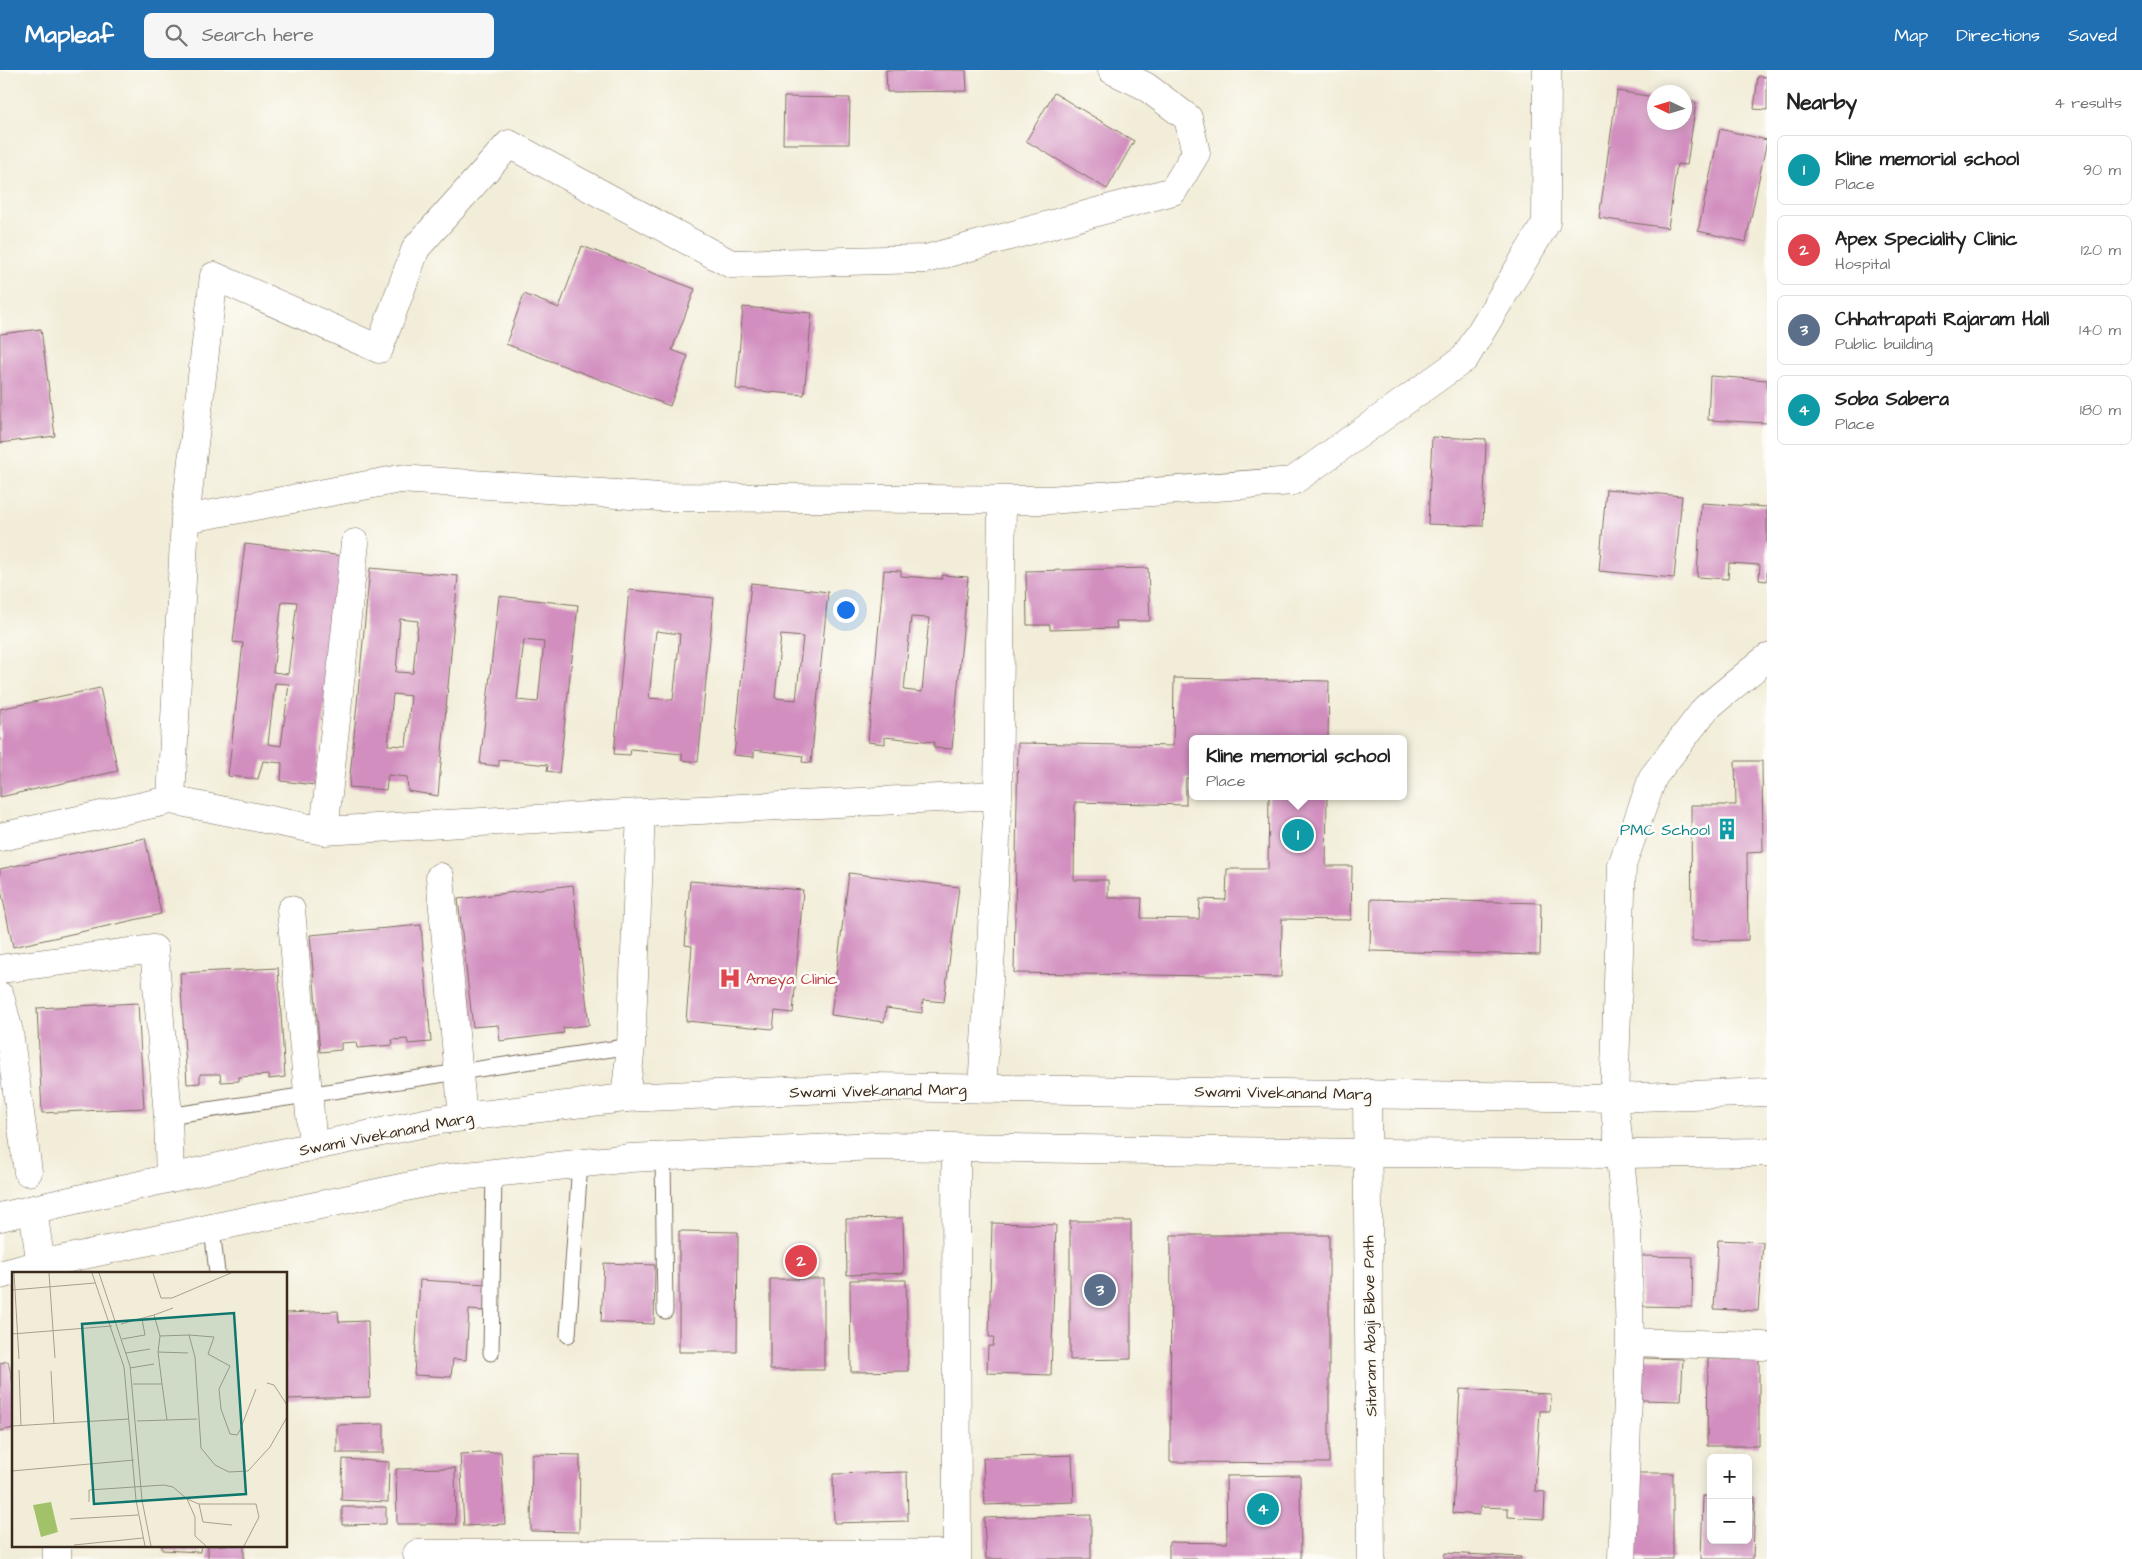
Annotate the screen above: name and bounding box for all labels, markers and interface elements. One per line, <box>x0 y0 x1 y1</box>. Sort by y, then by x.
search box <box>144 13 494 58</box>
text: Mapleaf <box>25 18 114 52</box>
icon: search <box>162 21 190 49</box>
text: Search here <box>202 22 314 49</box>
text: Map <box>1894 23 1928 48</box>
text: Directions <box>1956 23 2040 48</box>
text: Saved <box>2068 23 2117 48</box>
north arrow <box>1647 85 1692 130</box>
text: Nearby <box>1787 88 1857 117</box>
text: 4 results <box>2054 92 2122 114</box>
text: Kline memorial school <box>1835 146 2019 173</box>
text: 1 <box>1803 159 1805 181</box>
text: 90 m <box>2083 159 2121 181</box>
text: Place <box>1835 173 1875 195</box>
text: Apex Speciality Clinic <box>1835 226 2018 253</box>
text: 2 <box>1799 239 1809 261</box>
text: 120 m <box>2081 239 2121 261</box>
text: Hospital <box>1835 253 1890 275</box>
text: Chhatrapati Rajaram Hall <box>1835 306 2049 333</box>
text: 3 <box>1800 319 1808 341</box>
text: 140 m <box>2079 319 2121 341</box>
text: Public building <box>1835 333 1933 355</box>
text: Soba Sabera <box>1835 386 1949 413</box>
text: 4 <box>1799 399 1809 421</box>
text: 180 m <box>2080 399 2121 421</box>
text: Place <box>1835 413 1875 435</box>
your location <box>833 597 859 623</box>
popup <box>1189 735 1407 800</box>
text: Kline memorial school <box>1206 743 1390 770</box>
text: Place <box>1206 770 1246 792</box>
pin: 1 <box>1282 816 1314 854</box>
building icon: PMC School <box>1714 816 1740 842</box>
place label: PMC School <box>1620 819 1710 841</box>
hospital icon: Ameya Clinic <box>717 965 743 991</box>
place label: Ameya Clinic <box>746 968 838 991</box>
street label: Swami Vivekanand Marg <box>789 1078 967 1105</box>
street label: Swami Vivekanand Marg <box>1194 1080 1372 1107</box>
street label: Swami Vivekanand Marg <box>297 1106 475 1163</box>
street label: Sitaram Abaji Bibve Path <box>1357 1235 1383 1417</box>
pin: 2 <box>785 1242 817 1280</box>
pin: 3 <box>1084 1271 1116 1309</box>
inset map <box>12 1272 288 1546</box>
map controls <box>1707 1454 1752 1544</box>
button: + <box>1707 1454 1752 1499</box>
pin: 4 <box>1247 1490 1279 1528</box>
button: − <box>1707 1499 1752 1544</box>

